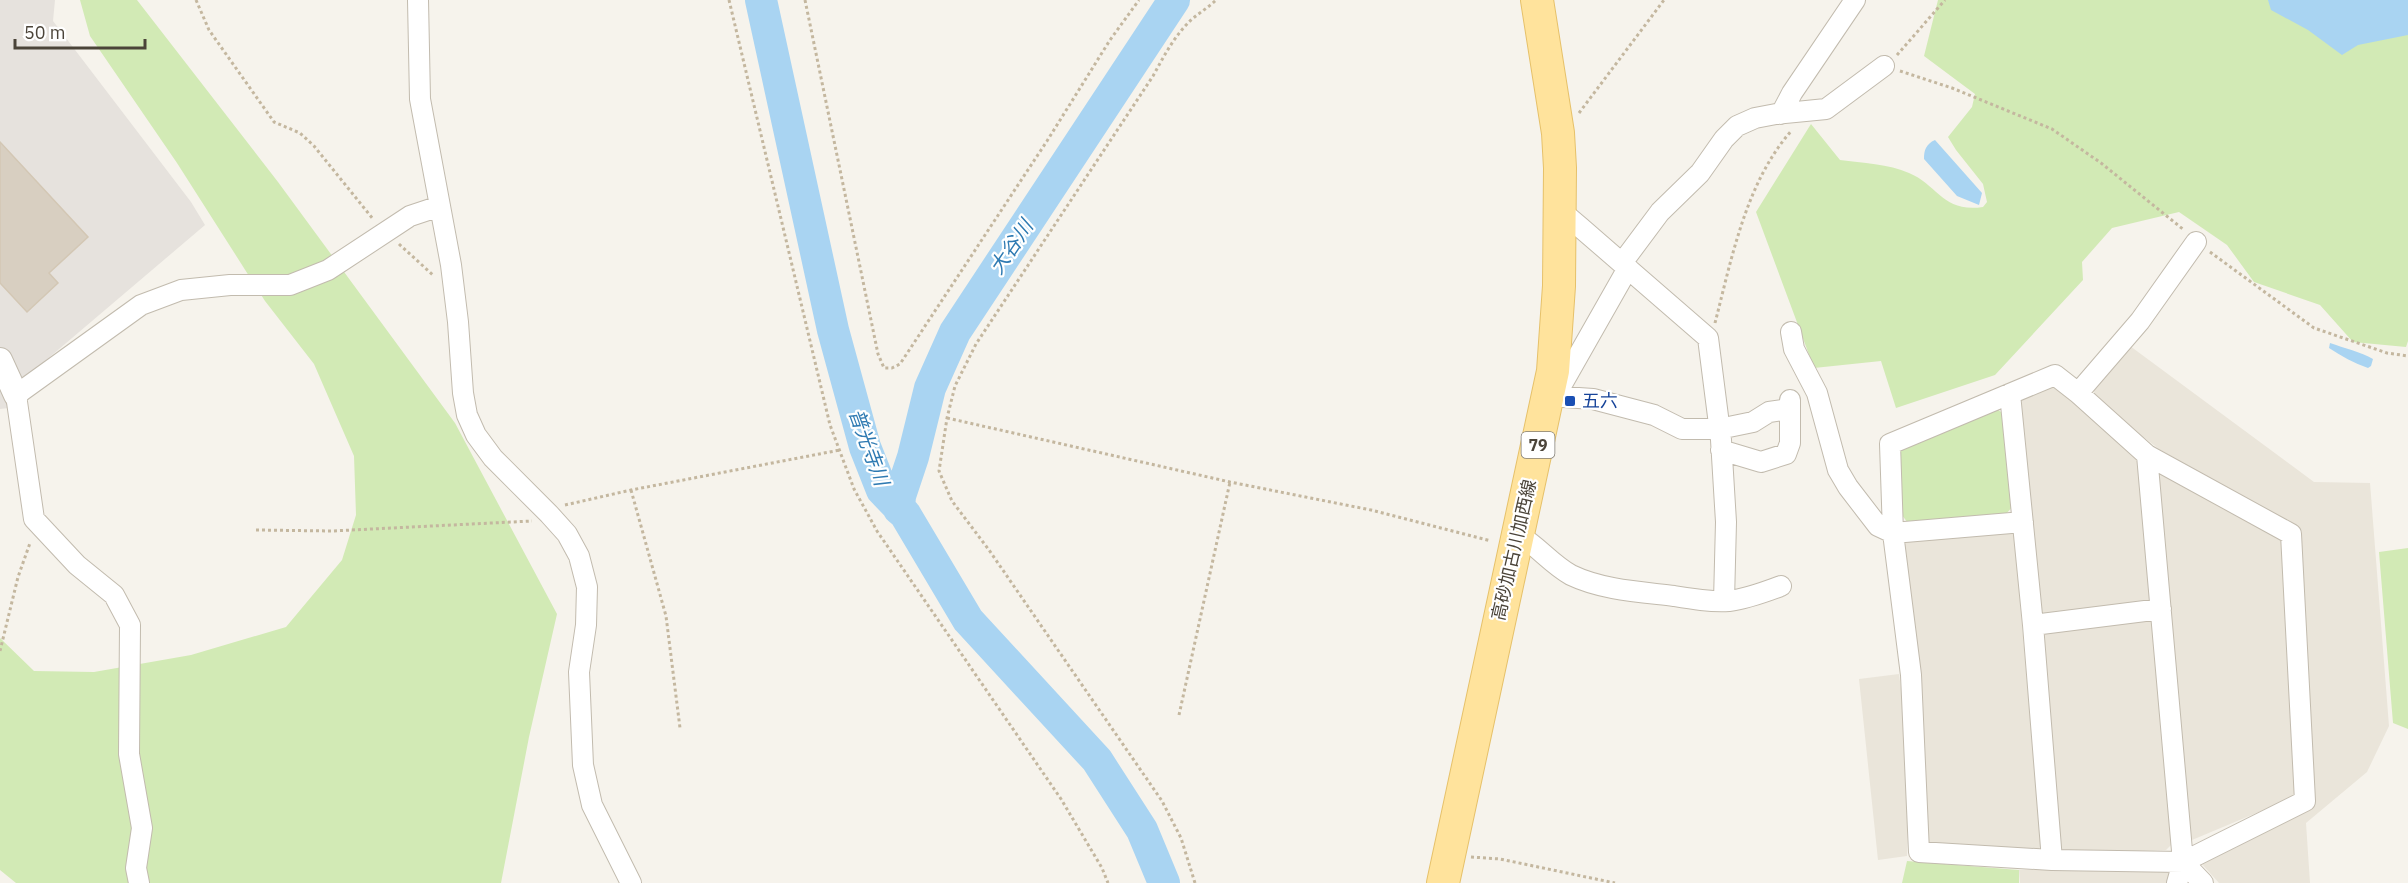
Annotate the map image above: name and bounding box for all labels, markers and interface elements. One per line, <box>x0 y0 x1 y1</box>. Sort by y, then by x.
scale bar <box>15 12 146 50</box>
text: 50 m <box>24 21 66 44</box>
water label: 大谷川 <box>983 213 1040 279</box>
place label: 五六 <box>1582 389 1618 412</box>
marker: 五六 <box>1563 394 1577 408</box>
water label: 普光寺川 <box>843 405 897 491</box>
road number: 79 <box>1522 432 1554 458</box>
street label: 高砂加古川加西線 <box>1486 477 1541 623</box>

